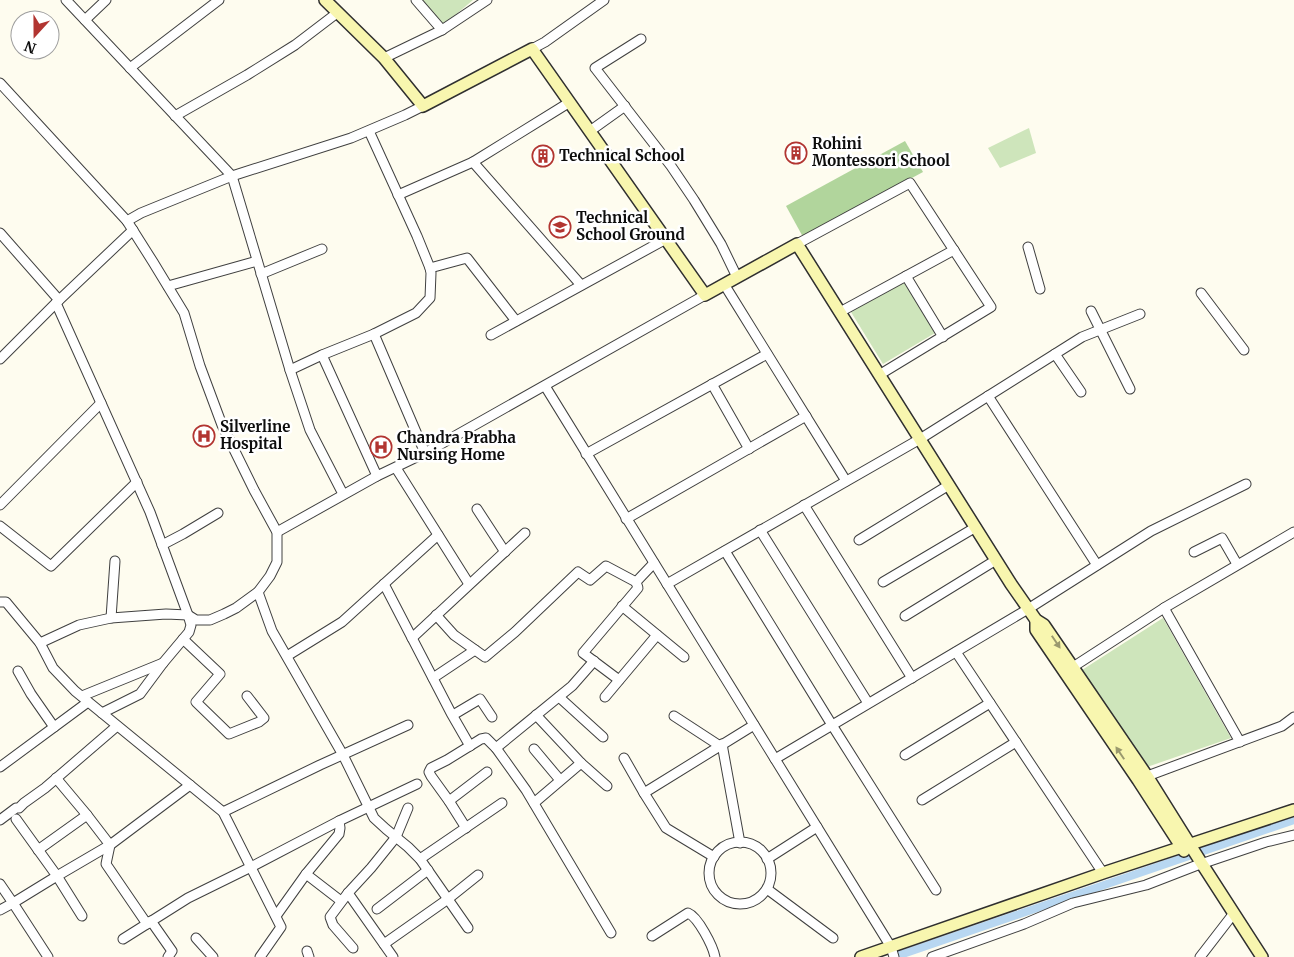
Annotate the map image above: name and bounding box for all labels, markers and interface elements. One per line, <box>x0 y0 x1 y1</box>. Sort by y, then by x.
north arrow <box>10 10 60 60</box>
text: N <box>22 37 39 58</box>
place label: Rohini Montessori School <box>812 134 950 170</box>
building icon: Rohini Montessori School <box>784 141 808 165</box>
building icon: Technical School <box>531 144 555 168</box>
place label: Technical School <box>559 146 685 165</box>
place label: Technical School Ground <box>576 208 685 244</box>
school or university icon: Technical School Ground <box>548 215 572 239</box>
place label: Silverline Hospital <box>220 417 290 453</box>
hospital icon: Silverline Hospital <box>192 424 216 448</box>
place label: Chandra Prabha Nursing Home <box>397 428 516 464</box>
hospital icon: Chandra Prabha Nursing Home <box>369 435 393 459</box>
one-way arrow <box>1051 635 1061 649</box>
one-way arrow <box>1115 746 1125 760</box>

